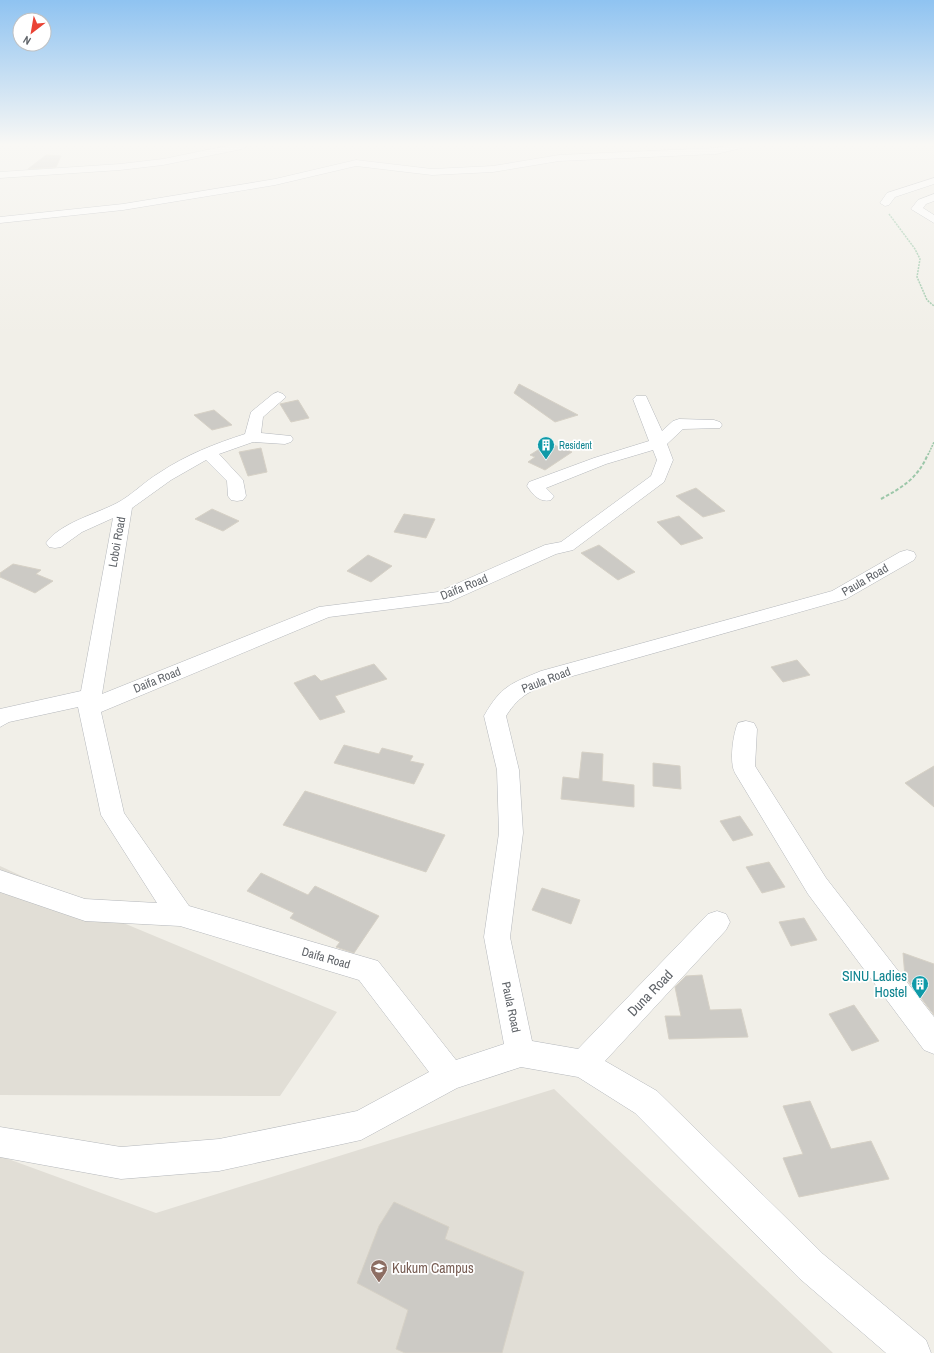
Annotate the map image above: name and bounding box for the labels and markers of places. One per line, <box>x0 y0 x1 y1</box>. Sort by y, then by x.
building icon: Resident <box>536 435 556 460</box>
place label: Resident <box>559 439 593 452</box>
place label: SINU Ladies Hostel <box>842 967 907 1001</box>
building icon: SINU Ladies Hostel <box>910 974 930 999</box>
school or university icon: Kukum Campus <box>369 1258 389 1283</box>
place label: Kukum Campus <box>392 1259 474 1277</box>

